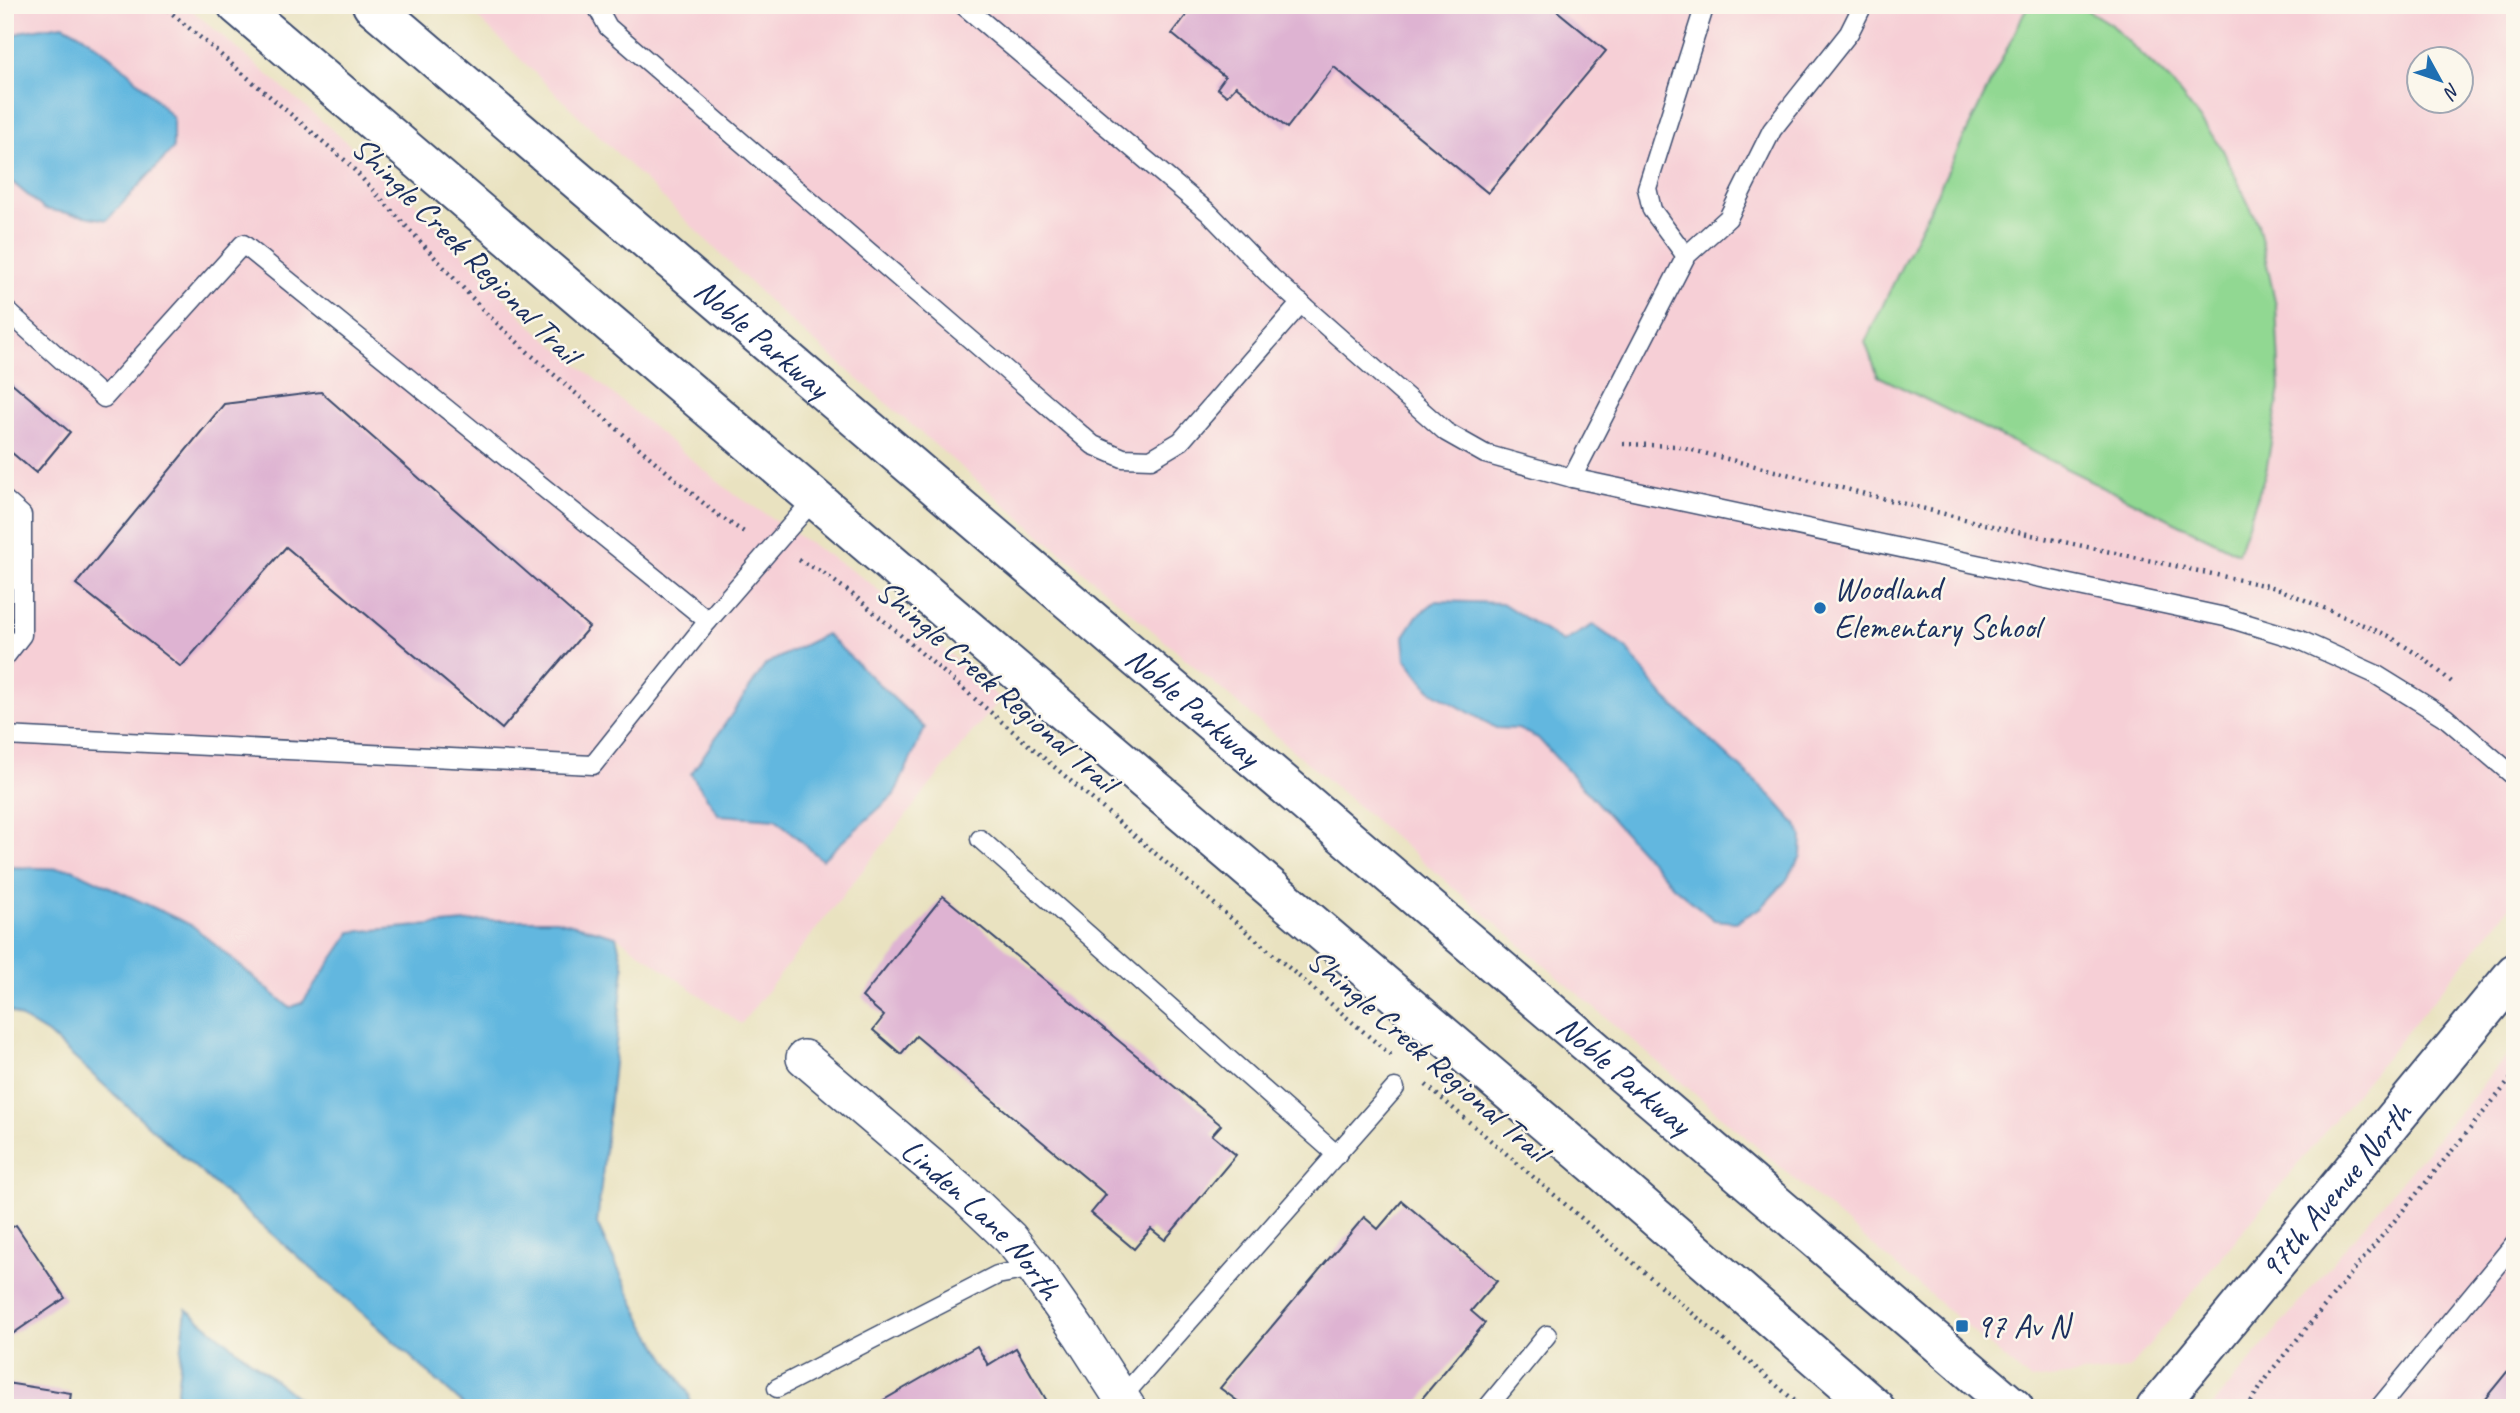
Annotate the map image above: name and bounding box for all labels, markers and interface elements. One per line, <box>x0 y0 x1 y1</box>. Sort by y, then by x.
north arrow <box>2404 46 2474 116</box>
text: N <box>2437 78 2465 105</box>
street label: Shingle Creek Regional Trail <box>343 127 593 377</box>
street label: Noble Parkway <box>686 269 840 409</box>
place label: Woodland Elementary School <box>1834 568 2045 648</box>
street label: Shingle Creek Regional Trail <box>868 570 1130 806</box>
marker: Woodland Elementary School <box>1812 600 1828 616</box>
street label: Noble Parkway <box>1117 637 1271 778</box>
street label: Shingle Creek Regional Trail <box>1299 939 1561 1175</box>
street label: Noble Parkway <box>1548 1006 1702 1146</box>
street label: 97th Avenue North <box>2250 1092 2422 1288</box>
street label: Linden Lane North <box>892 1129 1072 1309</box>
place label: 97 Av N <box>1976 1305 2074 1347</box>
marker: 97 Av N <box>1954 1318 1970 1334</box>

